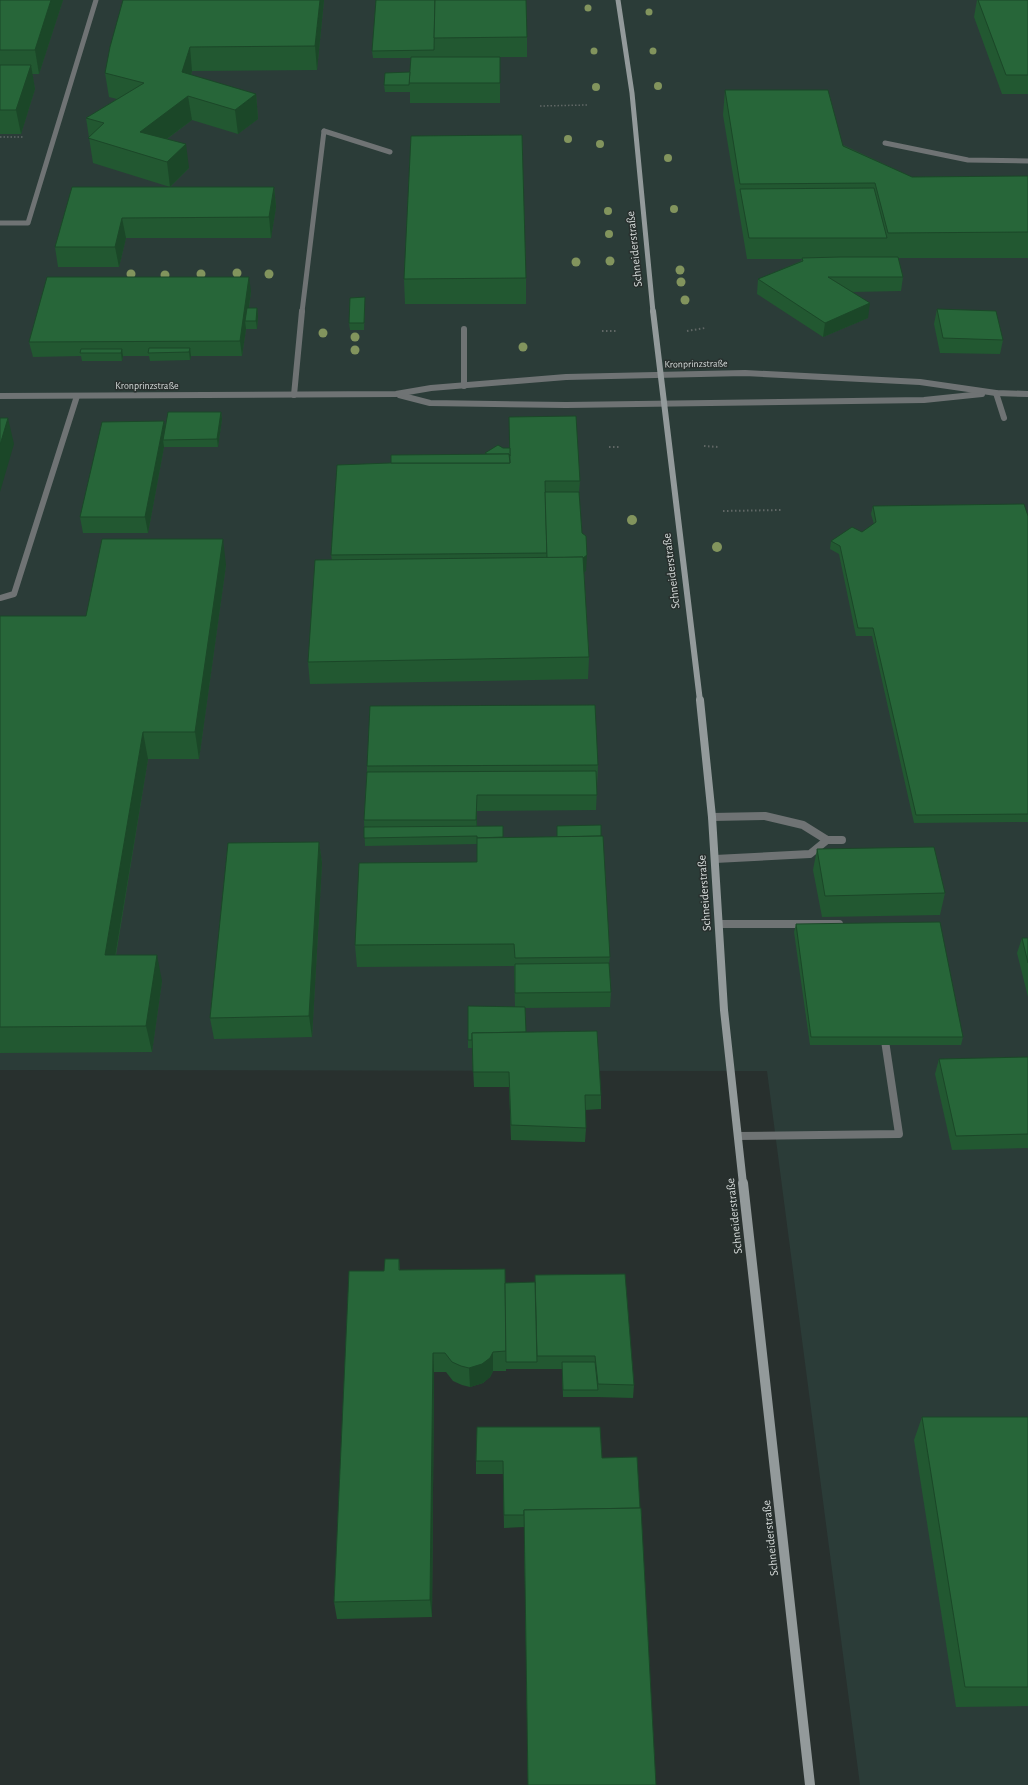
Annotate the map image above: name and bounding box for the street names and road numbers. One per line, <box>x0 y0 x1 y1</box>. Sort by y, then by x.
street label: Schneiderstraße <box>624 210 644 288</box>
street label: Kronprinzstraße <box>664 358 728 370</box>
street label: Kronprinzstraße <box>115 381 179 391</box>
street label: Schneiderstraße <box>660 532 682 610</box>
street label: Schneiderstraße <box>695 855 713 931</box>
street label: Schneiderstraße <box>724 1177 744 1255</box>
street label: Schneiderstraße <box>760 1499 780 1577</box>

